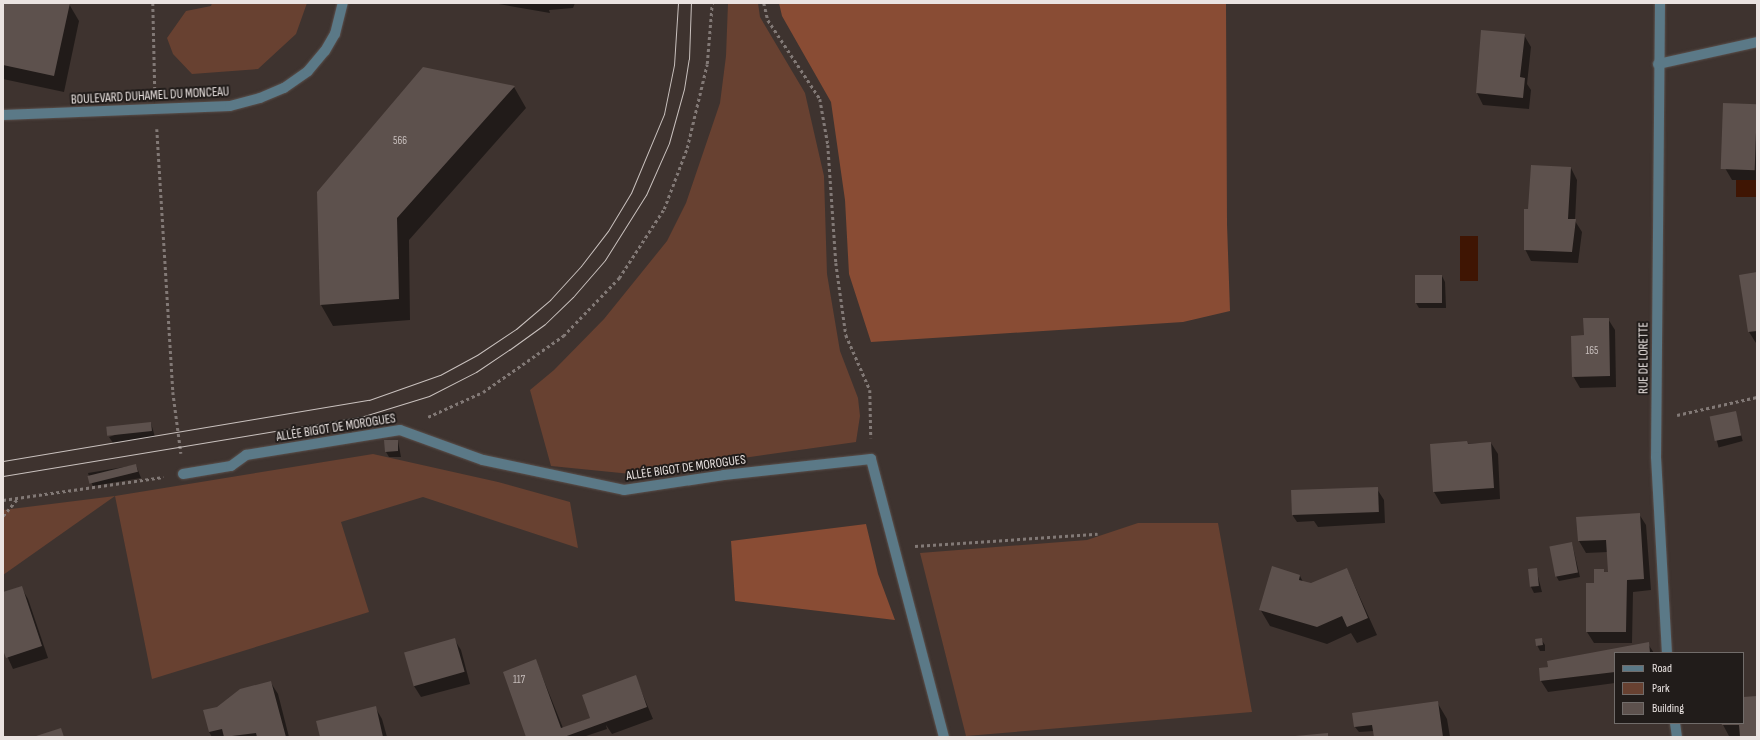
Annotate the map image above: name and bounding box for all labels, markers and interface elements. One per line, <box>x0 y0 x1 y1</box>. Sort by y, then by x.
street label: BOULEVARD DUHAMEL DU MONCEAU <box>71 84 229 108</box>
house number: 566 <box>393 134 407 148</box>
street label: RUE DE LORETTE <box>1636 322 1652 394</box>
house number: 165 <box>1585 344 1599 358</box>
street label: ALLÉE BIGOT DE MOROGUES <box>275 411 397 445</box>
street label: ALLÉE BIGOT DE MOROGUES <box>625 452 747 484</box>
legend <box>1614 652 1744 724</box>
text: Road <box>1652 661 1672 676</box>
house number: 117 <box>513 673 525 687</box>
text: Park <box>1652 681 1670 696</box>
text: Building <box>1652 701 1684 716</box>

